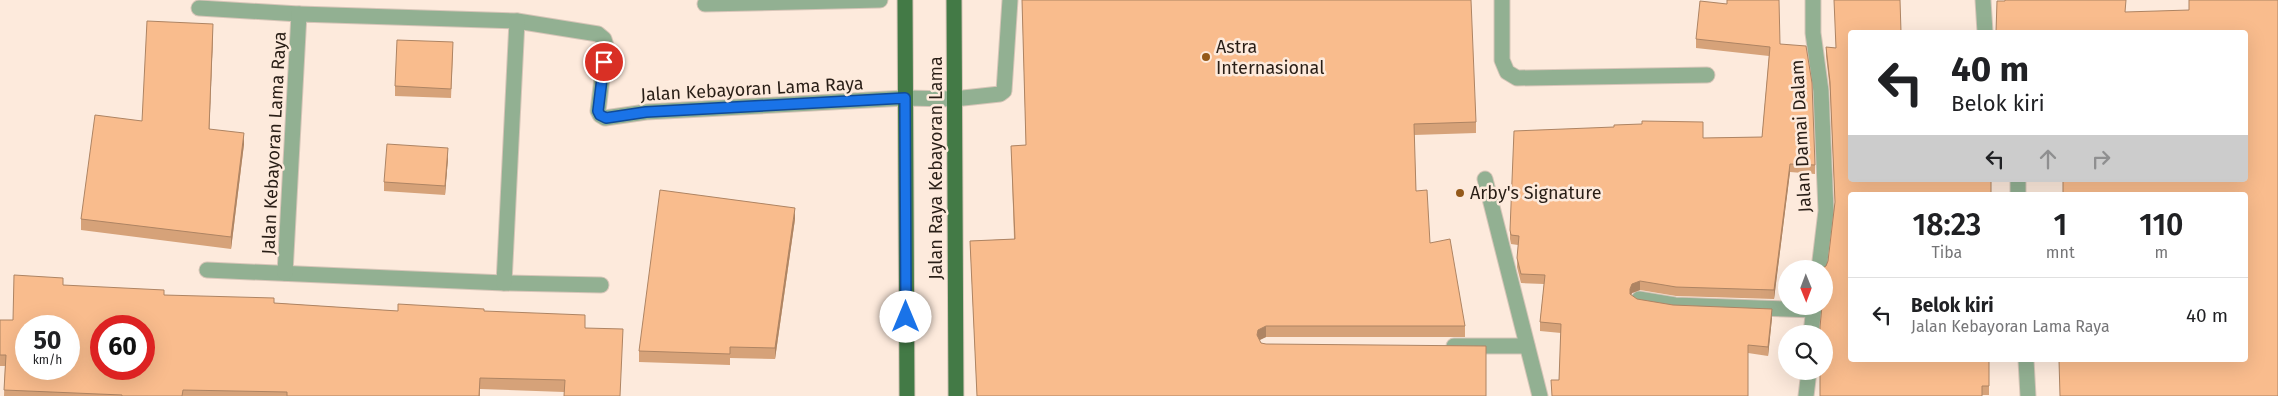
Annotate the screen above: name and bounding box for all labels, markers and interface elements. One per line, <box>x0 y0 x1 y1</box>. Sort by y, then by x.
street label: Jalan Kebayoran Lama Raya <box>257 31 291 255</box>
place label: Astra Internasional <box>1216 36 1324 79</box>
pin <box>583 41 625 83</box>
icon: arrive <box>590 48 618 76</box>
text: 40 m <box>1951 48 2029 90</box>
icon: left <box>1868 50 1933 115</box>
marker: Astra Internasional <box>1200 51 1212 63</box>
street label: Jalan Raya Kebayoran Lama <box>925 56 947 280</box>
street label: Jalan Damai Dalam <box>1786 59 1816 213</box>
street label: Jalan Kebayoran Lama Raya <box>640 72 864 106</box>
text: Belok kiri <box>1951 90 2045 117</box>
icon: left <box>1981 145 2009 173</box>
icon: ahead <box>2034 145 2062 173</box>
icon: right <box>2087 145 2115 173</box>
place label: Arby's Signature <box>1470 182 1601 204</box>
marker: Arby's Signature <box>1454 187 1466 199</box>
text: 18:23 <box>1913 207 1981 243</box>
text: 1 <box>2053 207 2067 243</box>
text: 110 <box>2139 207 2183 243</box>
text: Tiba <box>1931 243 1962 262</box>
text: mnt <box>2046 243 2075 262</box>
text: m <box>2154 243 2168 262</box>
north arrow <box>1778 260 1832 315</box>
map controls <box>1778 260 1833 380</box>
position arrow <box>879 290 931 342</box>
text: Belok kiri <box>1911 294 1994 317</box>
icon: left <box>1868 301 1896 329</box>
text: 40 m <box>2186 304 2228 327</box>
speed limit sign: 60 <box>90 315 155 380</box>
text: Jalan Kebayoran Lama Raya <box>1911 317 2110 336</box>
button: search <box>1778 325 1833 380</box>
text: 50 <box>33 326 62 356</box>
text: km/h <box>33 353 62 367</box>

